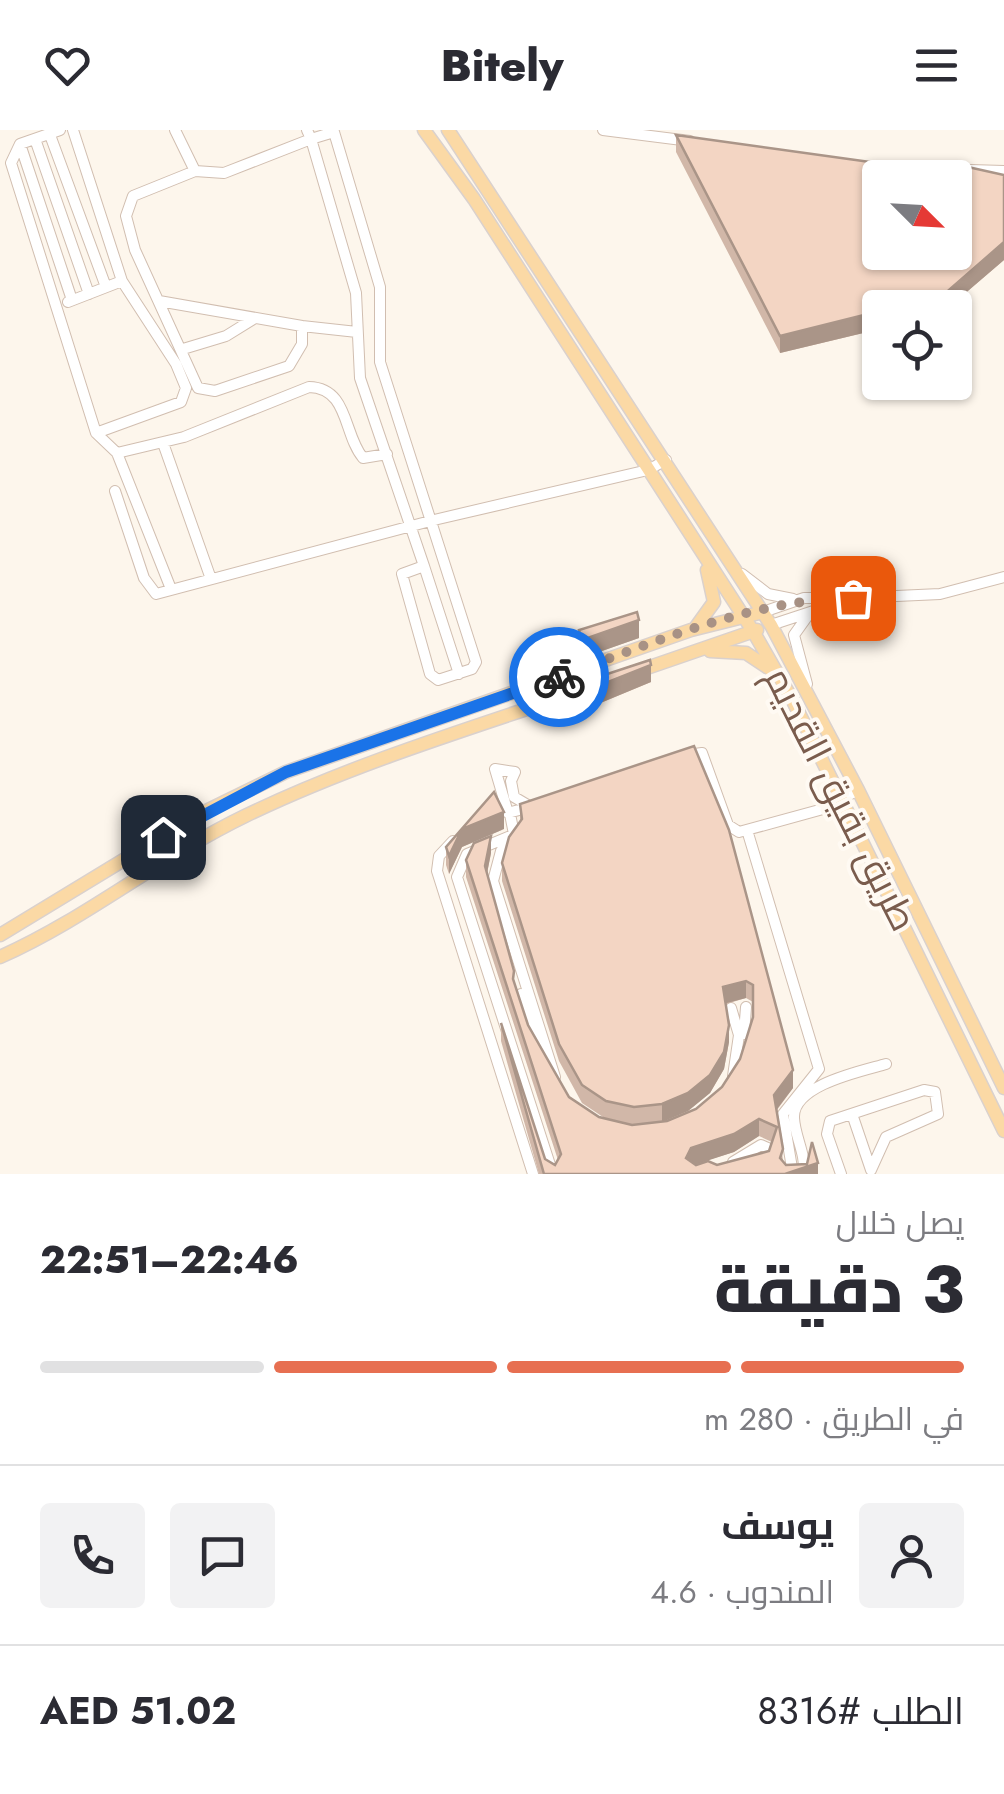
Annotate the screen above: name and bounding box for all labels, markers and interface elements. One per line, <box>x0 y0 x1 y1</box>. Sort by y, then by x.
text: Bitely <box>440 33 564 98</box>
icon: heart <box>40 38 95 93</box>
icon: menu <box>909 38 964 93</box>
north arrow <box>862 160 972 270</box>
map controls <box>862 160 972 400</box>
button: locate <box>862 290 972 400</box>
pin <box>811 556 896 641</box>
icon: bag <box>826 571 881 626</box>
courier <box>509 627 609 727</box>
icon: bike <box>532 650 587 705</box>
street label: طريق بقيق القديم <box>751 657 932 940</box>
pin <box>121 795 206 880</box>
icon: home <box>136 810 191 865</box>
text: يصل خلال <box>836 1200 964 1246</box>
text: 22:46–22:51 <box>40 1232 299 1287</box>
text: 3 دقيقة <box>714 1242 964 1336</box>
text: في الطريق · 280 m <box>704 1396 964 1442</box>
text: يوسف <box>721 1498 834 1553</box>
button: phone <box>40 1503 145 1608</box>
button: chat <box>170 1503 275 1608</box>
button: person <box>859 1503 964 1608</box>
text: المندوب · 4.6 <box>650 1569 834 1615</box>
text: AED 51.02 <box>40 1683 236 1738</box>
text: الطلب #8316 <box>757 1683 964 1738</box>

